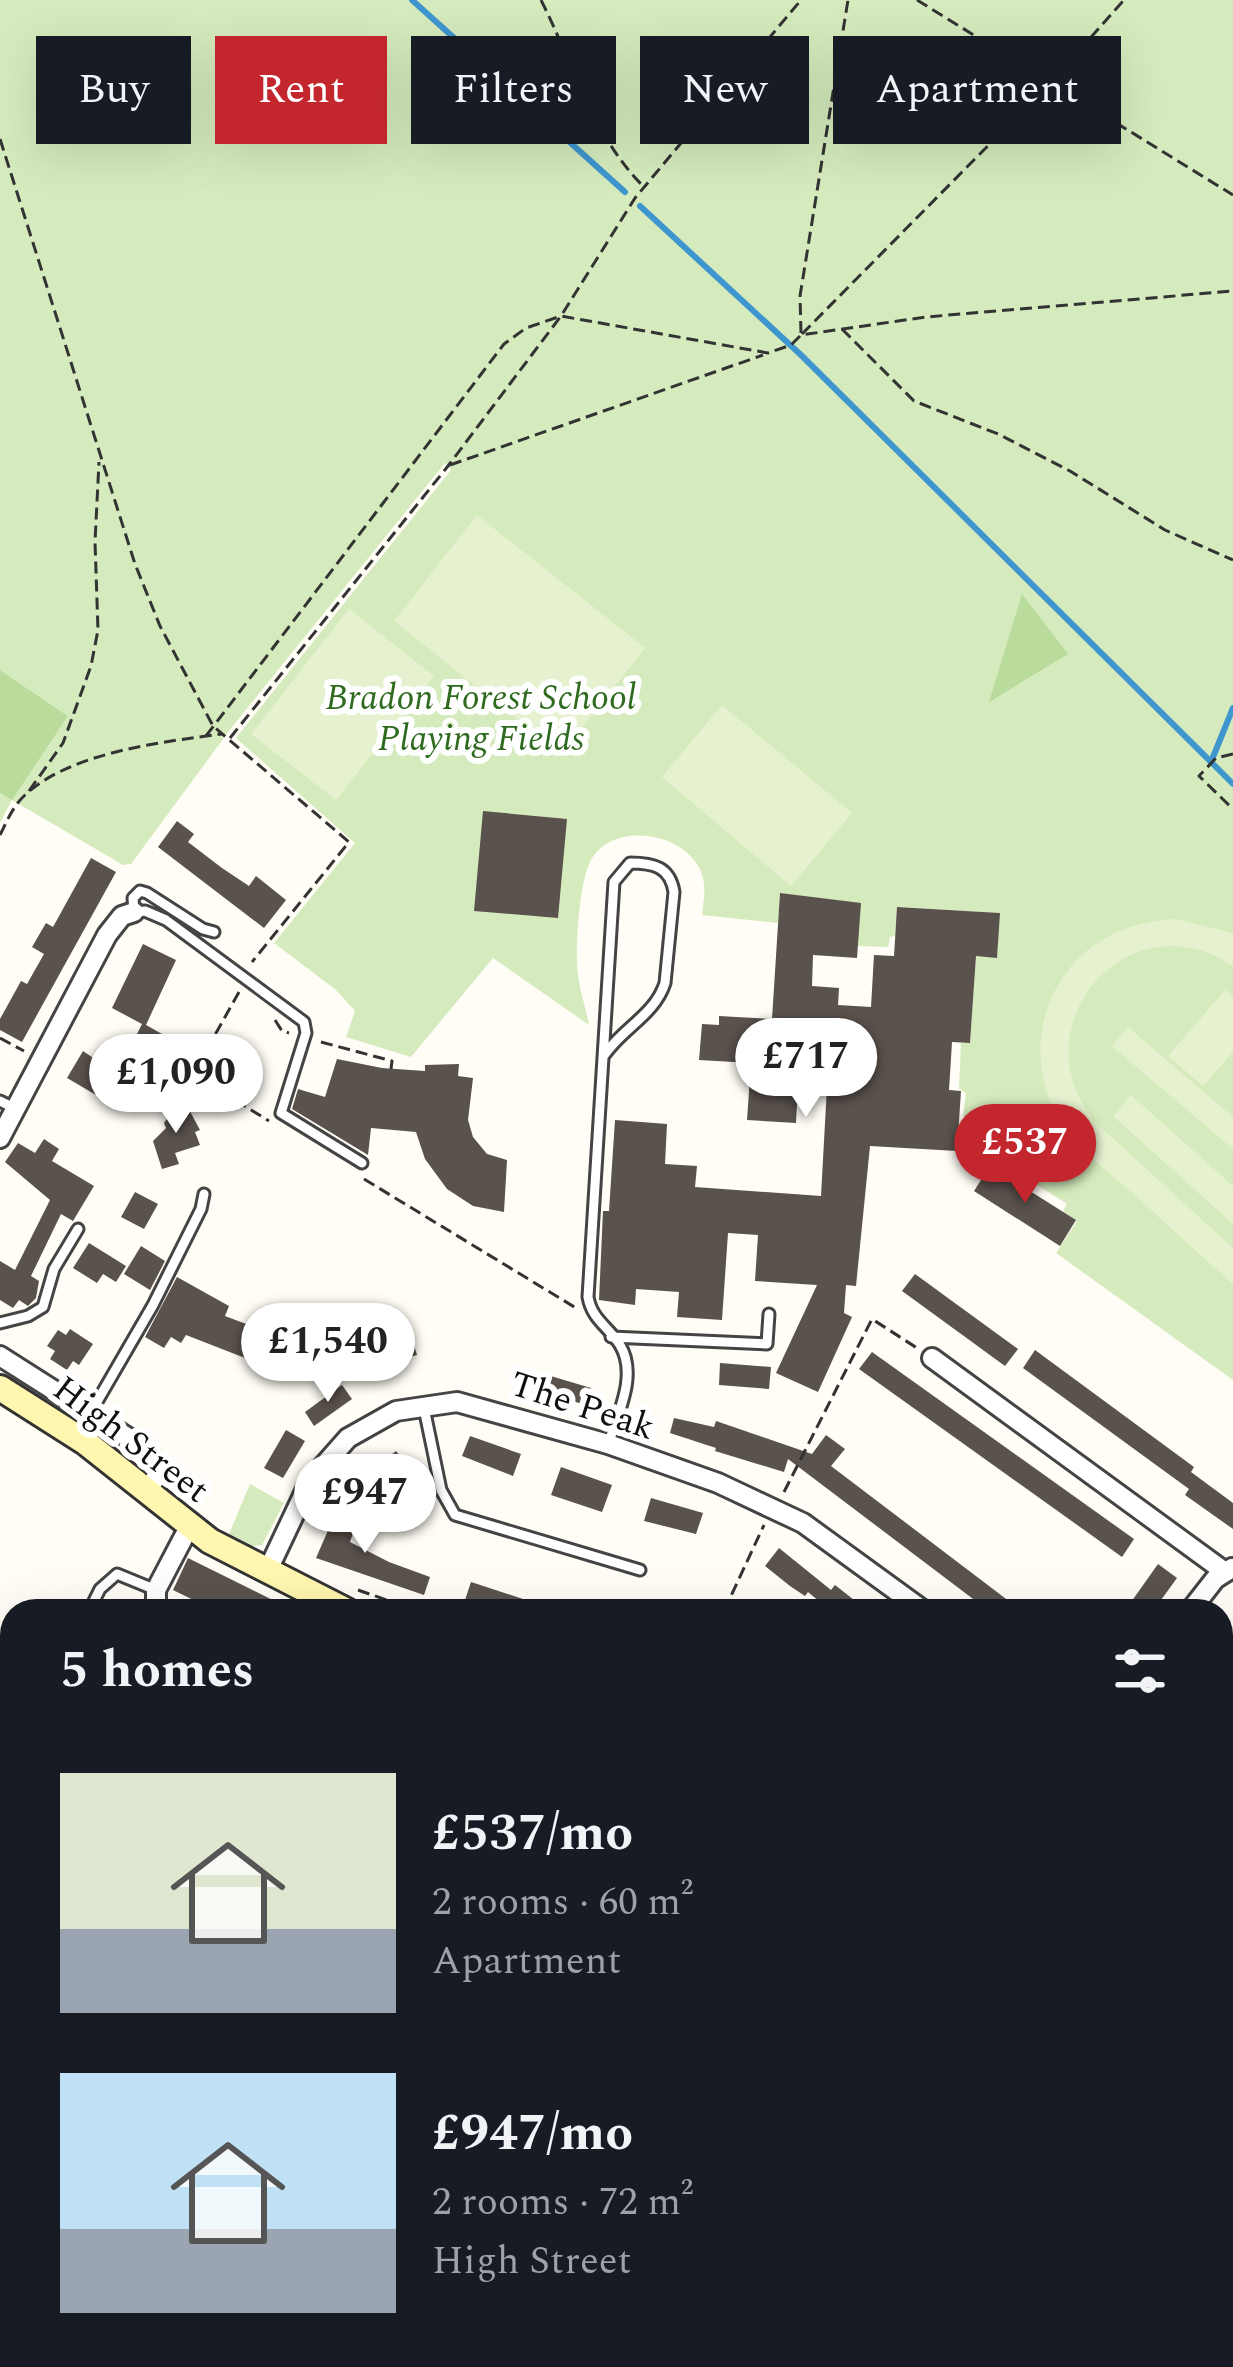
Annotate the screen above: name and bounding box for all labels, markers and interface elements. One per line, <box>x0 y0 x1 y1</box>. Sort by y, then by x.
chip: Buy <box>36 36 191 144</box>
chip: Rent <box>215 36 387 144</box>
chip: Filters <box>411 36 616 144</box>
chip: New <box>640 36 809 144</box>
chip: Apartment <box>833 36 1121 144</box>
park label: Bradon Forest School Playing Fields <box>326 671 636 767</box>
pin: £717 <box>735 1018 877 1120</box>
text: £717 <box>762 1027 850 1086</box>
pin: £1,090 <box>78 1034 274 1136</box>
text: £1,090 <box>116 1043 236 1102</box>
pin: £537 <box>954 1104 1096 1206</box>
text: £537 <box>981 1113 1069 1172</box>
pin: £1,540 <box>230 1303 426 1405</box>
text: £1,540 <box>268 1312 388 1371</box>
street label: The Peak <box>503 1357 662 1456</box>
street label: High Street <box>40 1363 221 1517</box>
pin: £947 <box>294 1454 436 1556</box>
text: £947 <box>321 1463 409 1522</box>
text: 5 homes <box>60 1632 254 1710</box>
icon: filters <box>1107 1638 1173 1704</box>
text: £537/mo <box>432 1795 633 1873</box>
icon: home <box>156 1821 300 1965</box>
text: 2 rooms · 60 m² <box>432 1873 693 1932</box>
text: Apartment <box>432 1932 621 1991</box>
text: £947/mo <box>432 2095 633 2173</box>
icon: home <box>156 2121 300 2265</box>
text: 2 rooms · 72 m² <box>432 2173 693 2232</box>
text: High Street <box>432 2232 632 2291</box>

